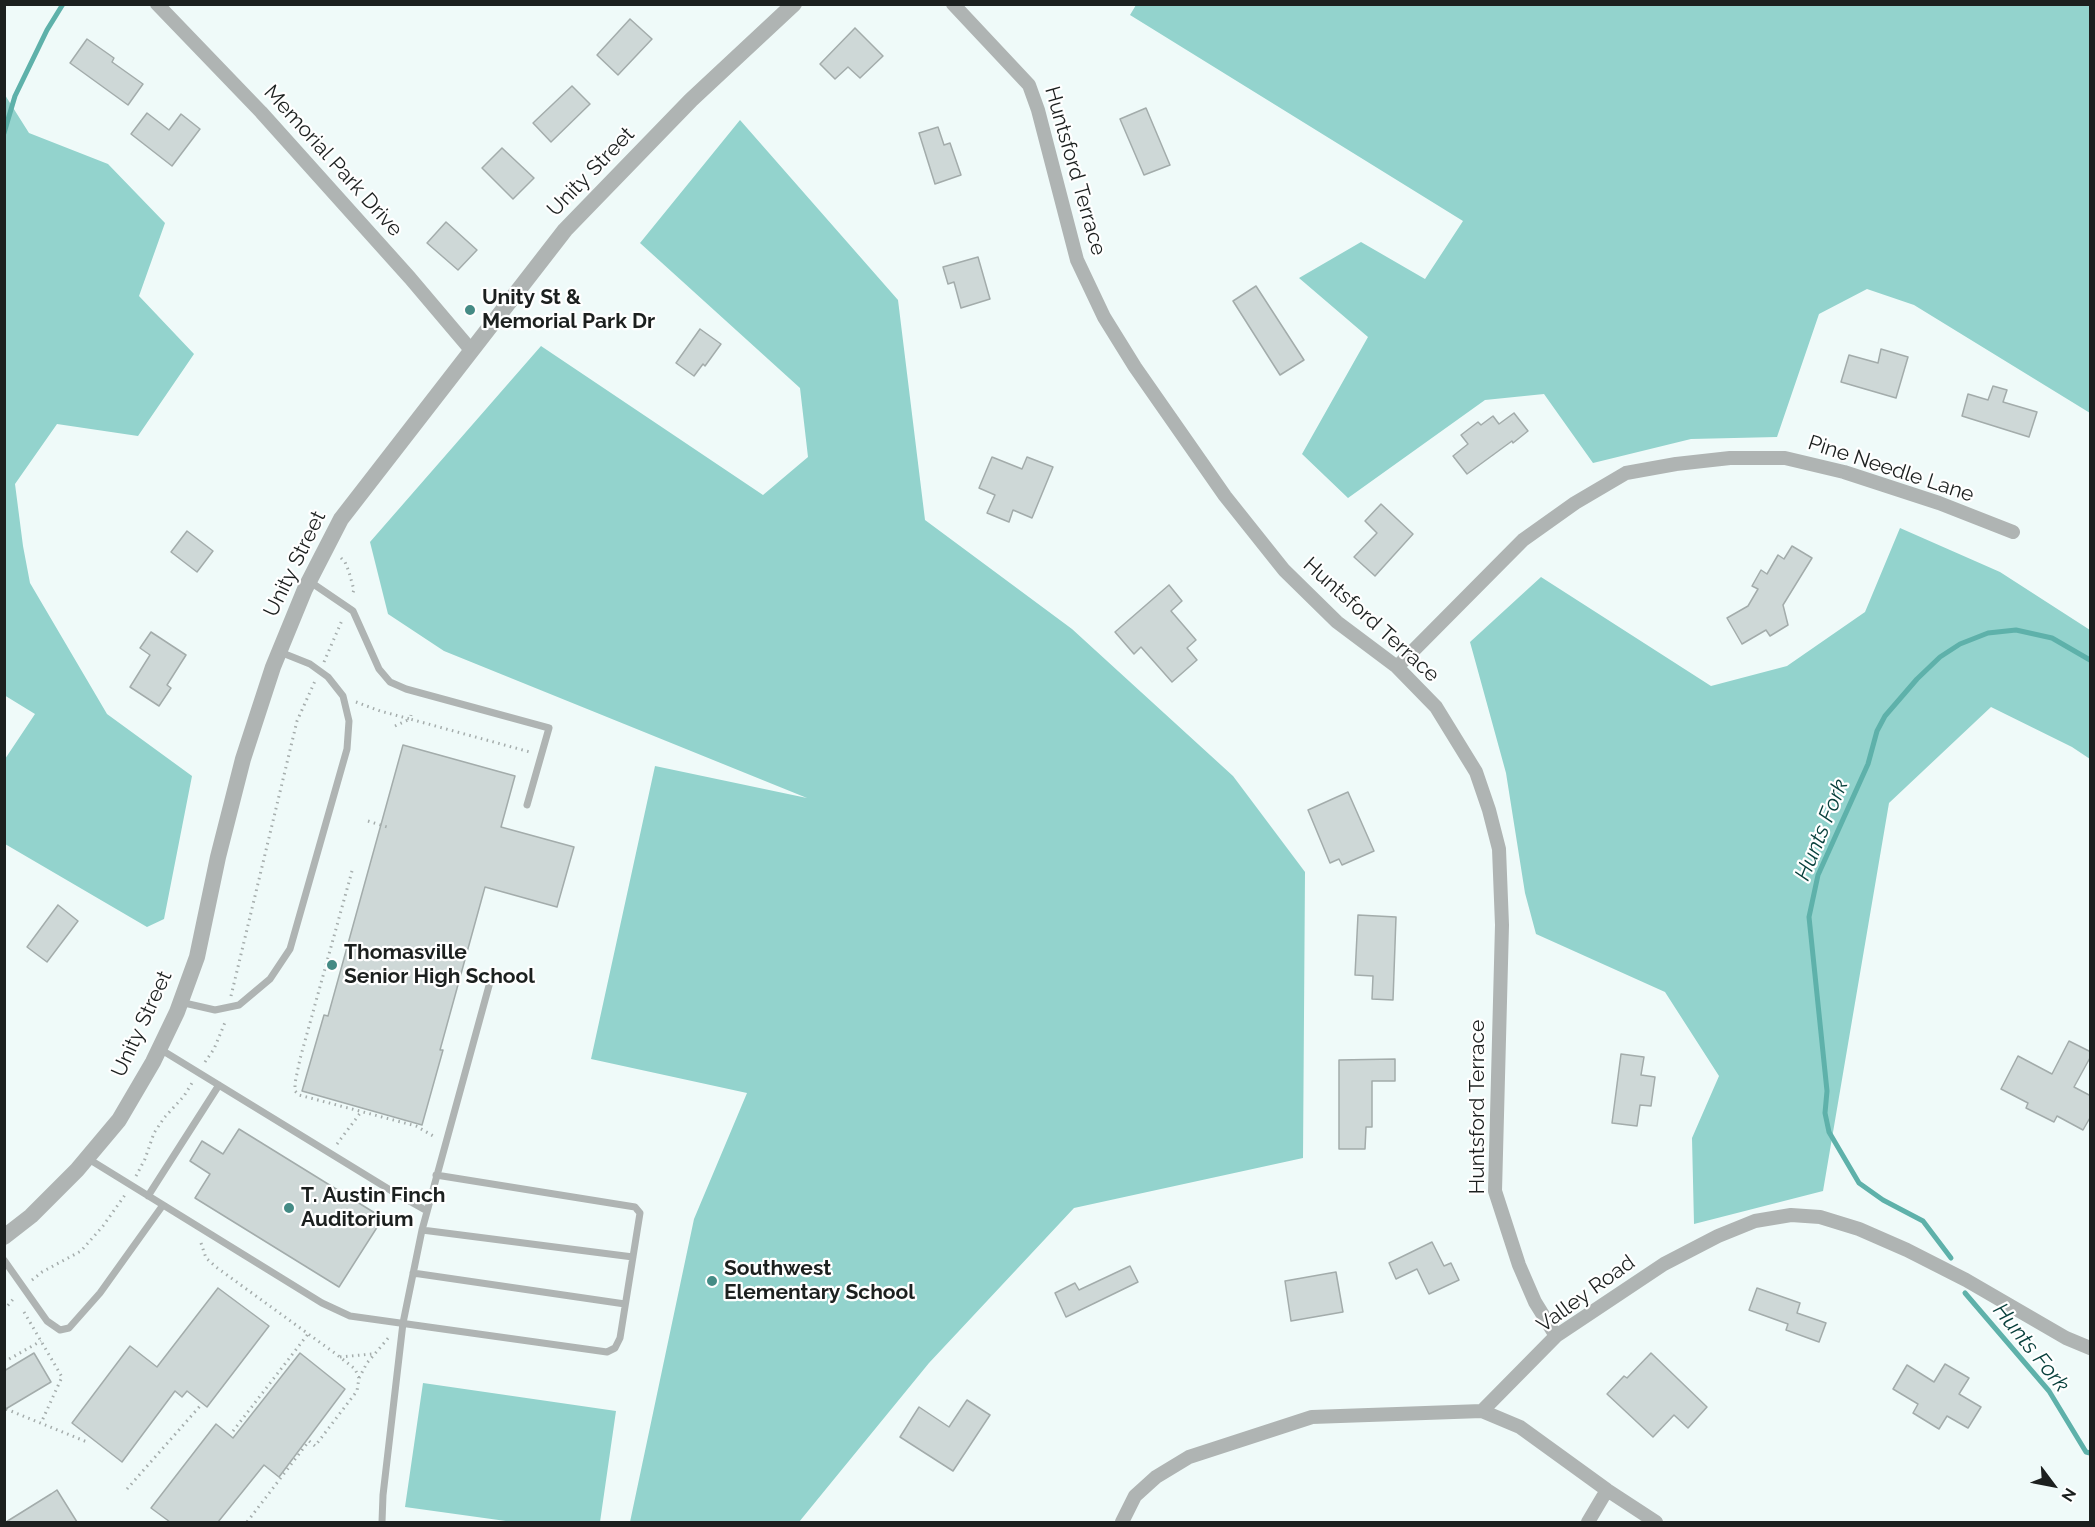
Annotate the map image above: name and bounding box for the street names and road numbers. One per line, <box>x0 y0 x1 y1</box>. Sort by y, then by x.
street label: Memorial Park Drive <box>258 80 408 242</box>
street label: Huntsford Terrace <box>1039 84 1111 258</box>
street label: Unity Street <box>542 122 640 222</box>
street label: Pine Needle Lane <box>1805 430 1977 508</box>
street label: Unity Street <box>259 507 331 621</box>
street label: Huntsford Terrace <box>1298 552 1444 688</box>
street label: Unity Street <box>106 967 178 1081</box>
street label: Huntsford Terrace <box>1465 1020 1491 1194</box>
street label: Valley Road <box>1532 1250 1640 1338</box>

